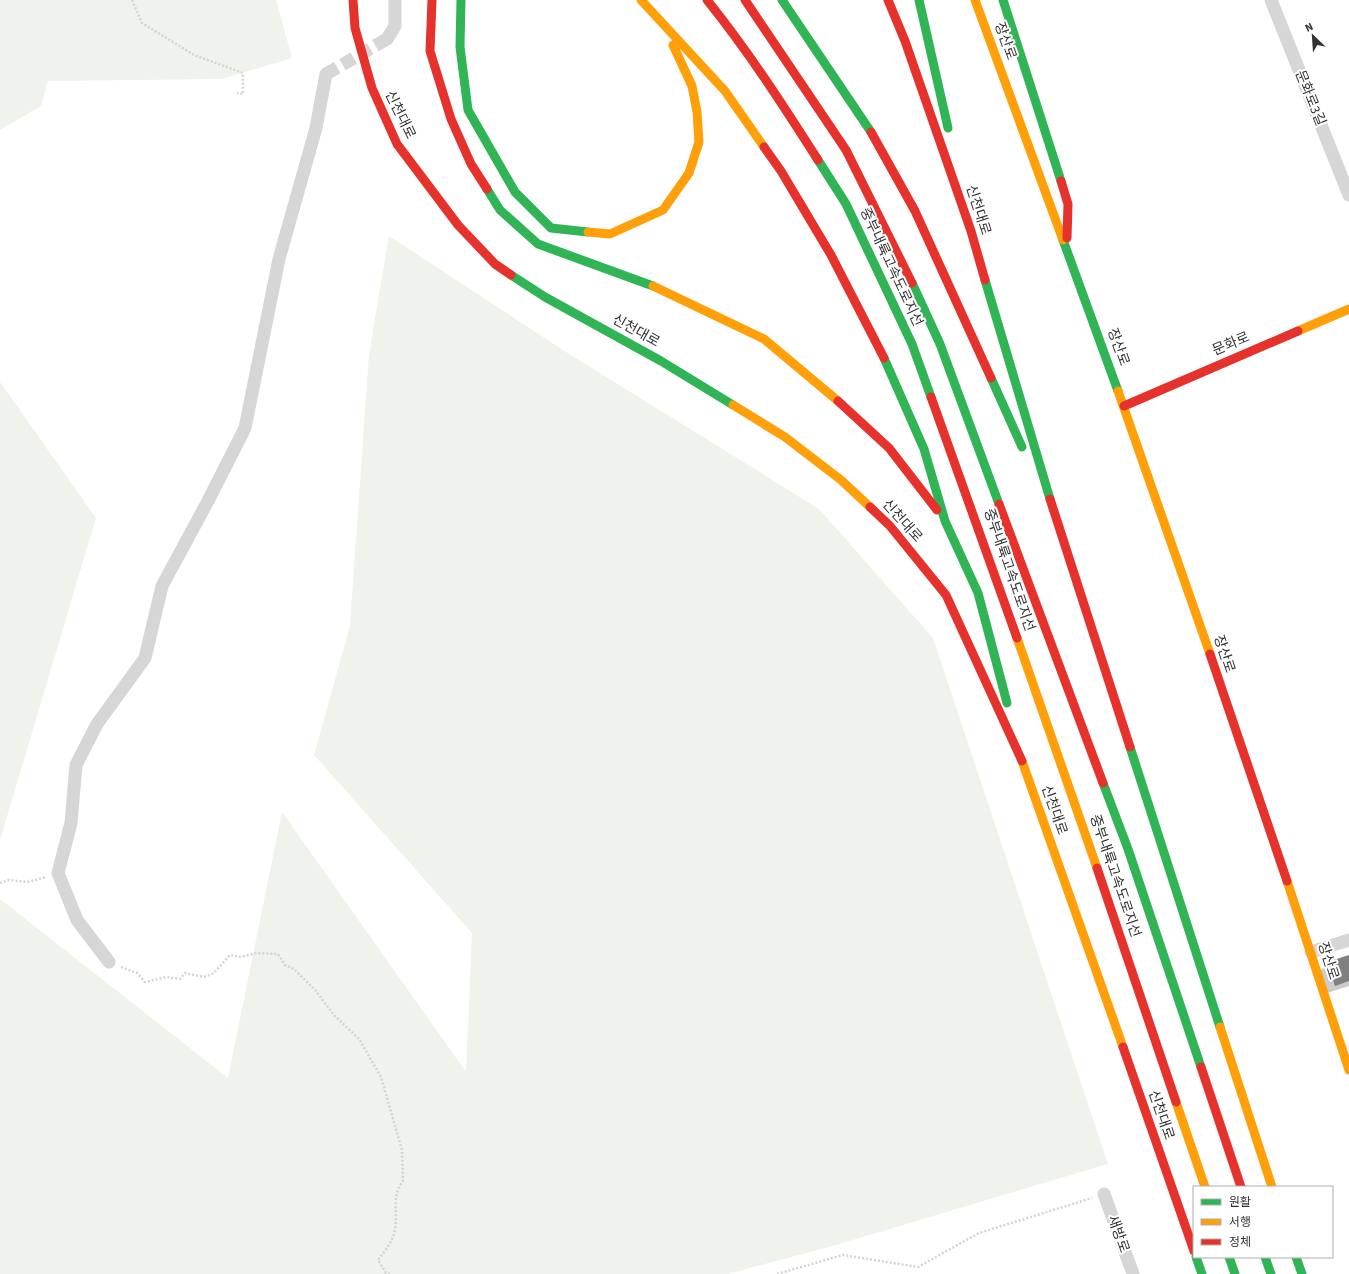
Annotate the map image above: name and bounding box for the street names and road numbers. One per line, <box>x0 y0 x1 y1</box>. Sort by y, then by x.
street label: 장산로 <box>989 19 1021 63</box>
street label: 문화로3길 <box>1290 67 1330 129</box>
street label: 신천대로 <box>380 87 420 143</box>
street label: 신천대로 <box>961 182 996 238</box>
street label: 중부내륙고속도로지선 <box>855 204 927 330</box>
street label: 신천대로 <box>609 310 663 352</box>
street label: 장산로 <box>1102 325 1134 369</box>
street label: 문화로 <box>1209 327 1253 361</box>
street label: 신천대로 <box>877 495 927 547</box>
street label: 중부내륙고속도로지선 <box>979 506 1039 634</box>
street label: 장산로 <box>1208 632 1240 676</box>
street label: 신천대로 <box>1036 782 1072 838</box>
street label: 중부내륙고속도로지선 <box>1085 812 1145 940</box>
street label: 장산로 <box>1313 940 1344 983</box>
street label: 신천대로 <box>1143 1087 1179 1143</box>
street label: 새방로 <box>1102 1212 1134 1256</box>

